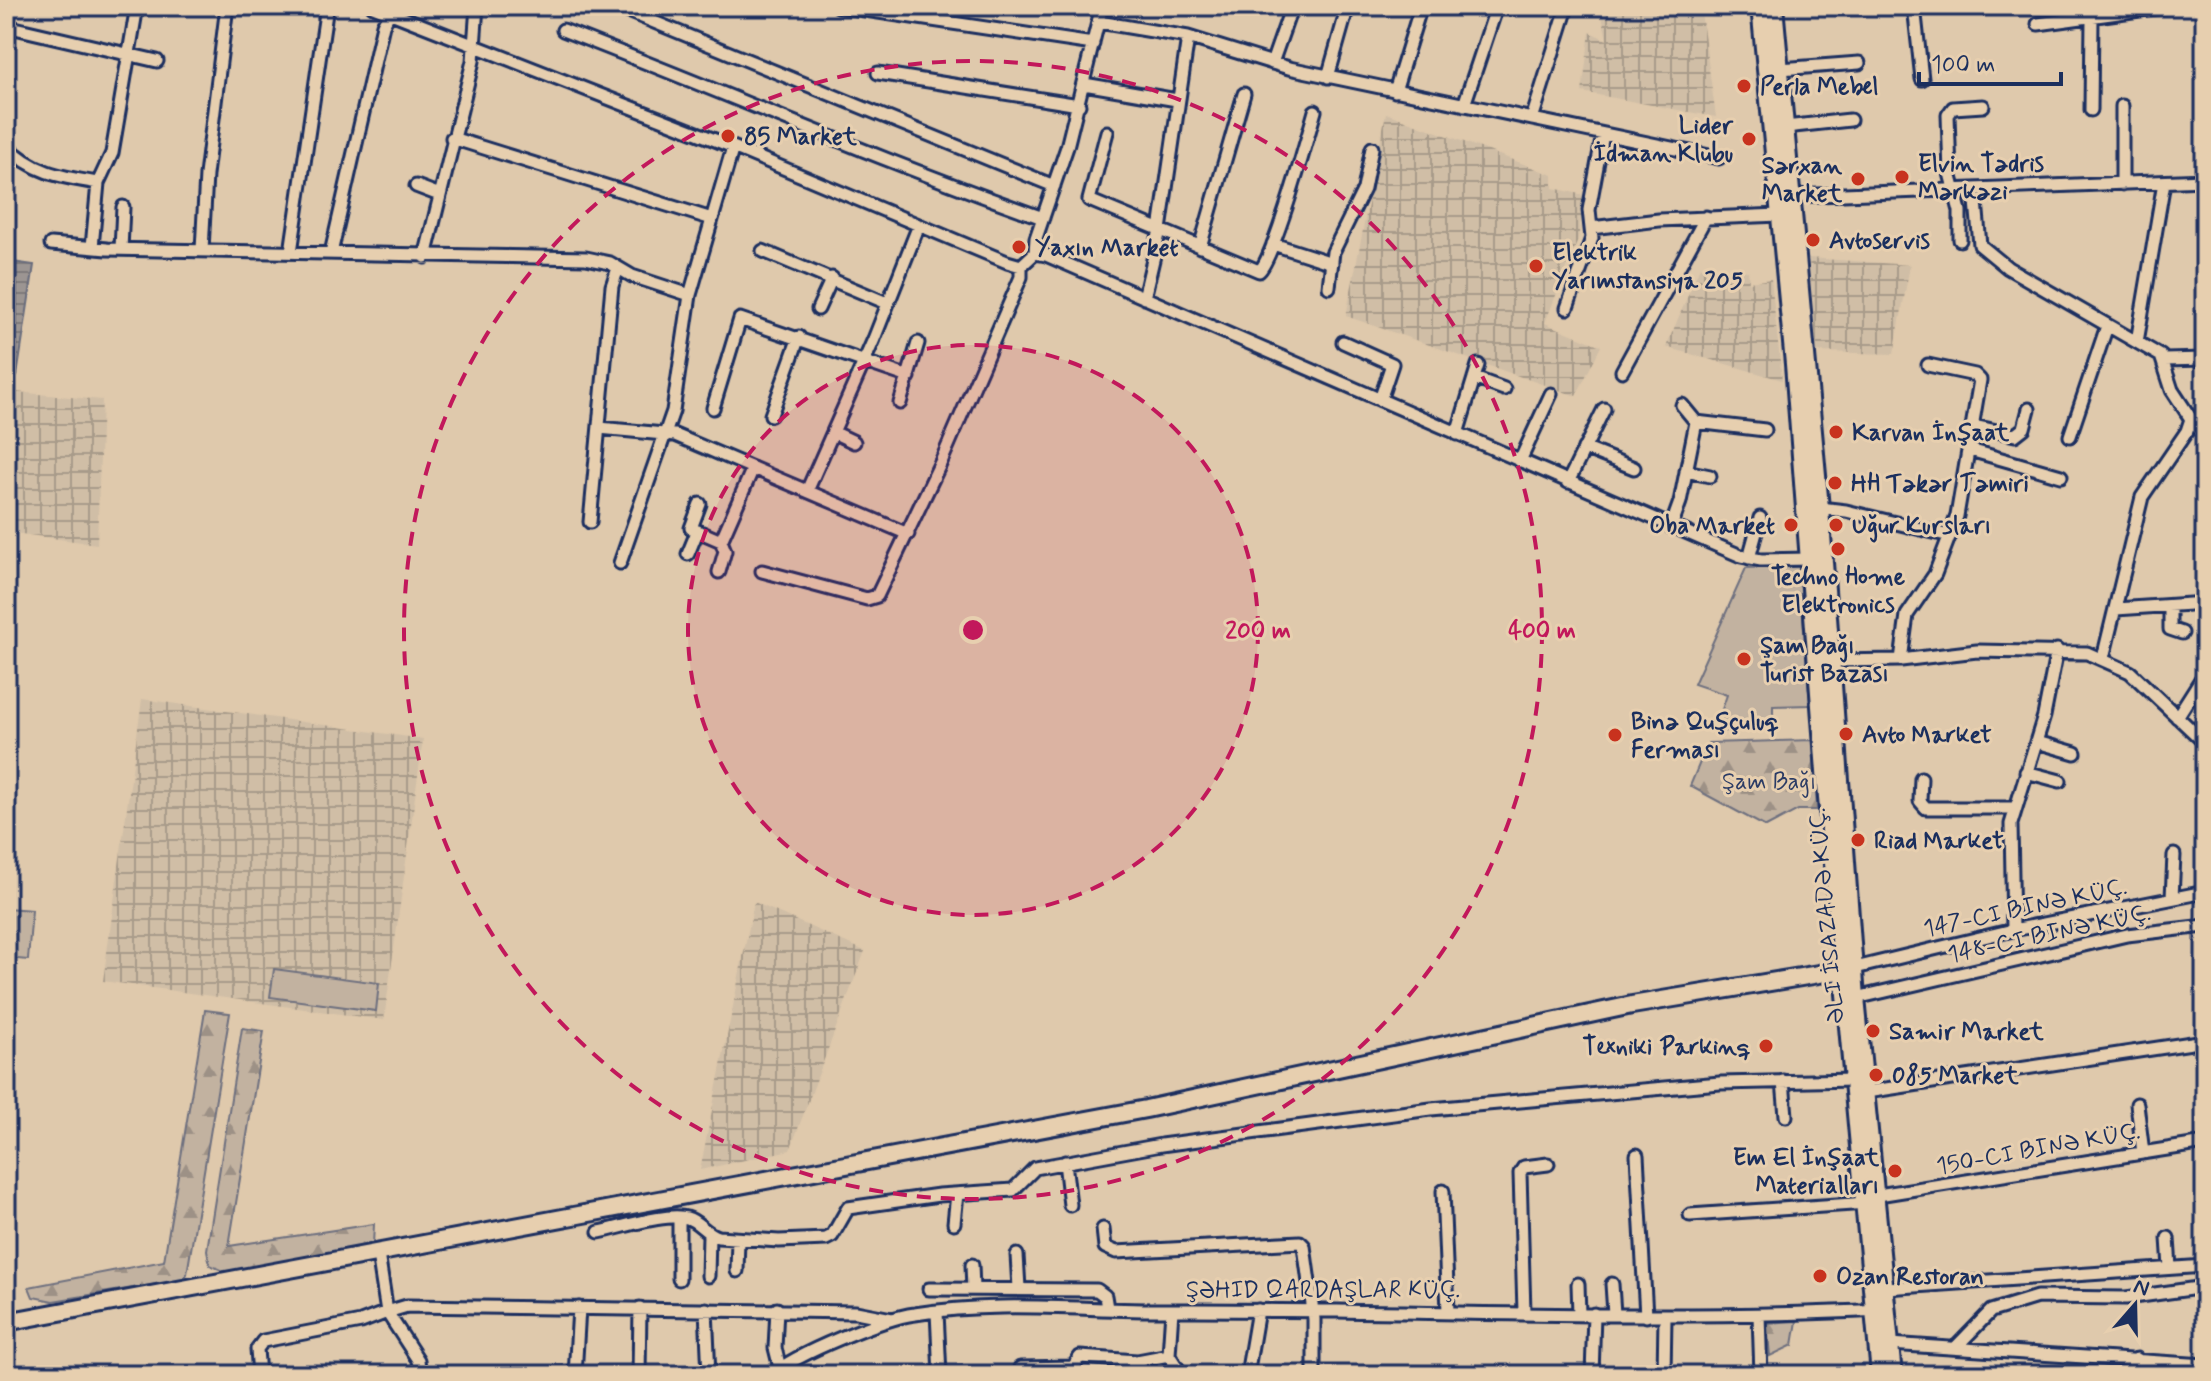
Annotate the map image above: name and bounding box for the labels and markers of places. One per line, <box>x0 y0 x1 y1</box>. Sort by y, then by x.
place label: Perla Mebel <box>1760 72 1879 103</box>
marker: Perla Mebel <box>1735 77 1753 95</box>
place label: Lider İdman Klubu <box>1593 111 1734 170</box>
place label: 85 Market <box>744 122 858 153</box>
marker: 85 Market <box>719 127 737 145</box>
marker: Lider İdman Klubu <box>1740 130 1758 148</box>
place label: Elvin Tədris Mərkəzi <box>1918 149 2045 208</box>
place label: Sərxan Market <box>1761 151 1843 210</box>
marker: Elvin Tədris Mərkəzi <box>1893 168 1911 186</box>
marker: Sərxan Market <box>1849 170 1867 188</box>
place label: Avtoservis <box>1829 226 1930 257</box>
marker: Avtoservis <box>1804 231 1822 249</box>
place label: Yaxın Market <box>1035 233 1179 264</box>
marker: Yaxın Market <box>1010 238 1028 256</box>
place label: Elektrik Yarımstansiya 205 <box>1552 238 1743 297</box>
marker: Elektrik Yarımstansiya 205 <box>1527 257 1545 275</box>
place label: Karvan İnşaat <box>1852 418 2010 449</box>
marker: Karvan İnşaat <box>1827 423 1845 441</box>
place label: HH Təkər Təmiri <box>1851 469 2029 500</box>
marker: HH Təkər Təmiri <box>1826 474 1844 492</box>
place label: Oba Market <box>1649 511 1775 542</box>
place label: Uğur Kursları <box>1852 511 1991 543</box>
marker: Oba Market <box>1782 516 1800 534</box>
marker: Uğur Kursları <box>1827 516 1845 534</box>
marker: Techno Home Elektronics <box>1829 540 1847 558</box>
place label: Techno Home Elektronics <box>1771 562 1906 621</box>
centre of rings <box>959 616 987 644</box>
place label: Şam Bağı Turist Bazası <box>1760 631 1889 690</box>
marker: Şam Bağı Turist Bazası <box>1735 650 1753 668</box>
place label: Binə Quşçuluq Ferması <box>1631 707 1779 766</box>
place label: Avto Market <box>1862 720 1992 751</box>
marker: Avto Market <box>1837 725 1855 743</box>
marker: Binə Quşçuluq Ferması <box>1606 726 1624 744</box>
place label: Riad Market <box>1874 826 2004 857</box>
marker: Riad Market <box>1849 831 1867 849</box>
place label: Samir Market <box>1889 1017 2044 1048</box>
marker: Samir Market <box>1864 1022 1882 1040</box>
place label: Texniki Parkinq <box>1582 1032 1750 1063</box>
marker: Texniki Parkinq <box>1757 1037 1775 1055</box>
place label: 085 Market <box>1892 1061 2019 1092</box>
marker: 085 Market <box>1867 1066 1885 1084</box>
place label: Em El İnşaat Materialları <box>1733 1143 1880 1202</box>
marker: Em El İnşaat Materialları <box>1886 1162 1904 1180</box>
place label: Ozan Restoran <box>1836 1262 1984 1293</box>
marker: Ozan Restoran <box>1811 1267 1829 1285</box>

